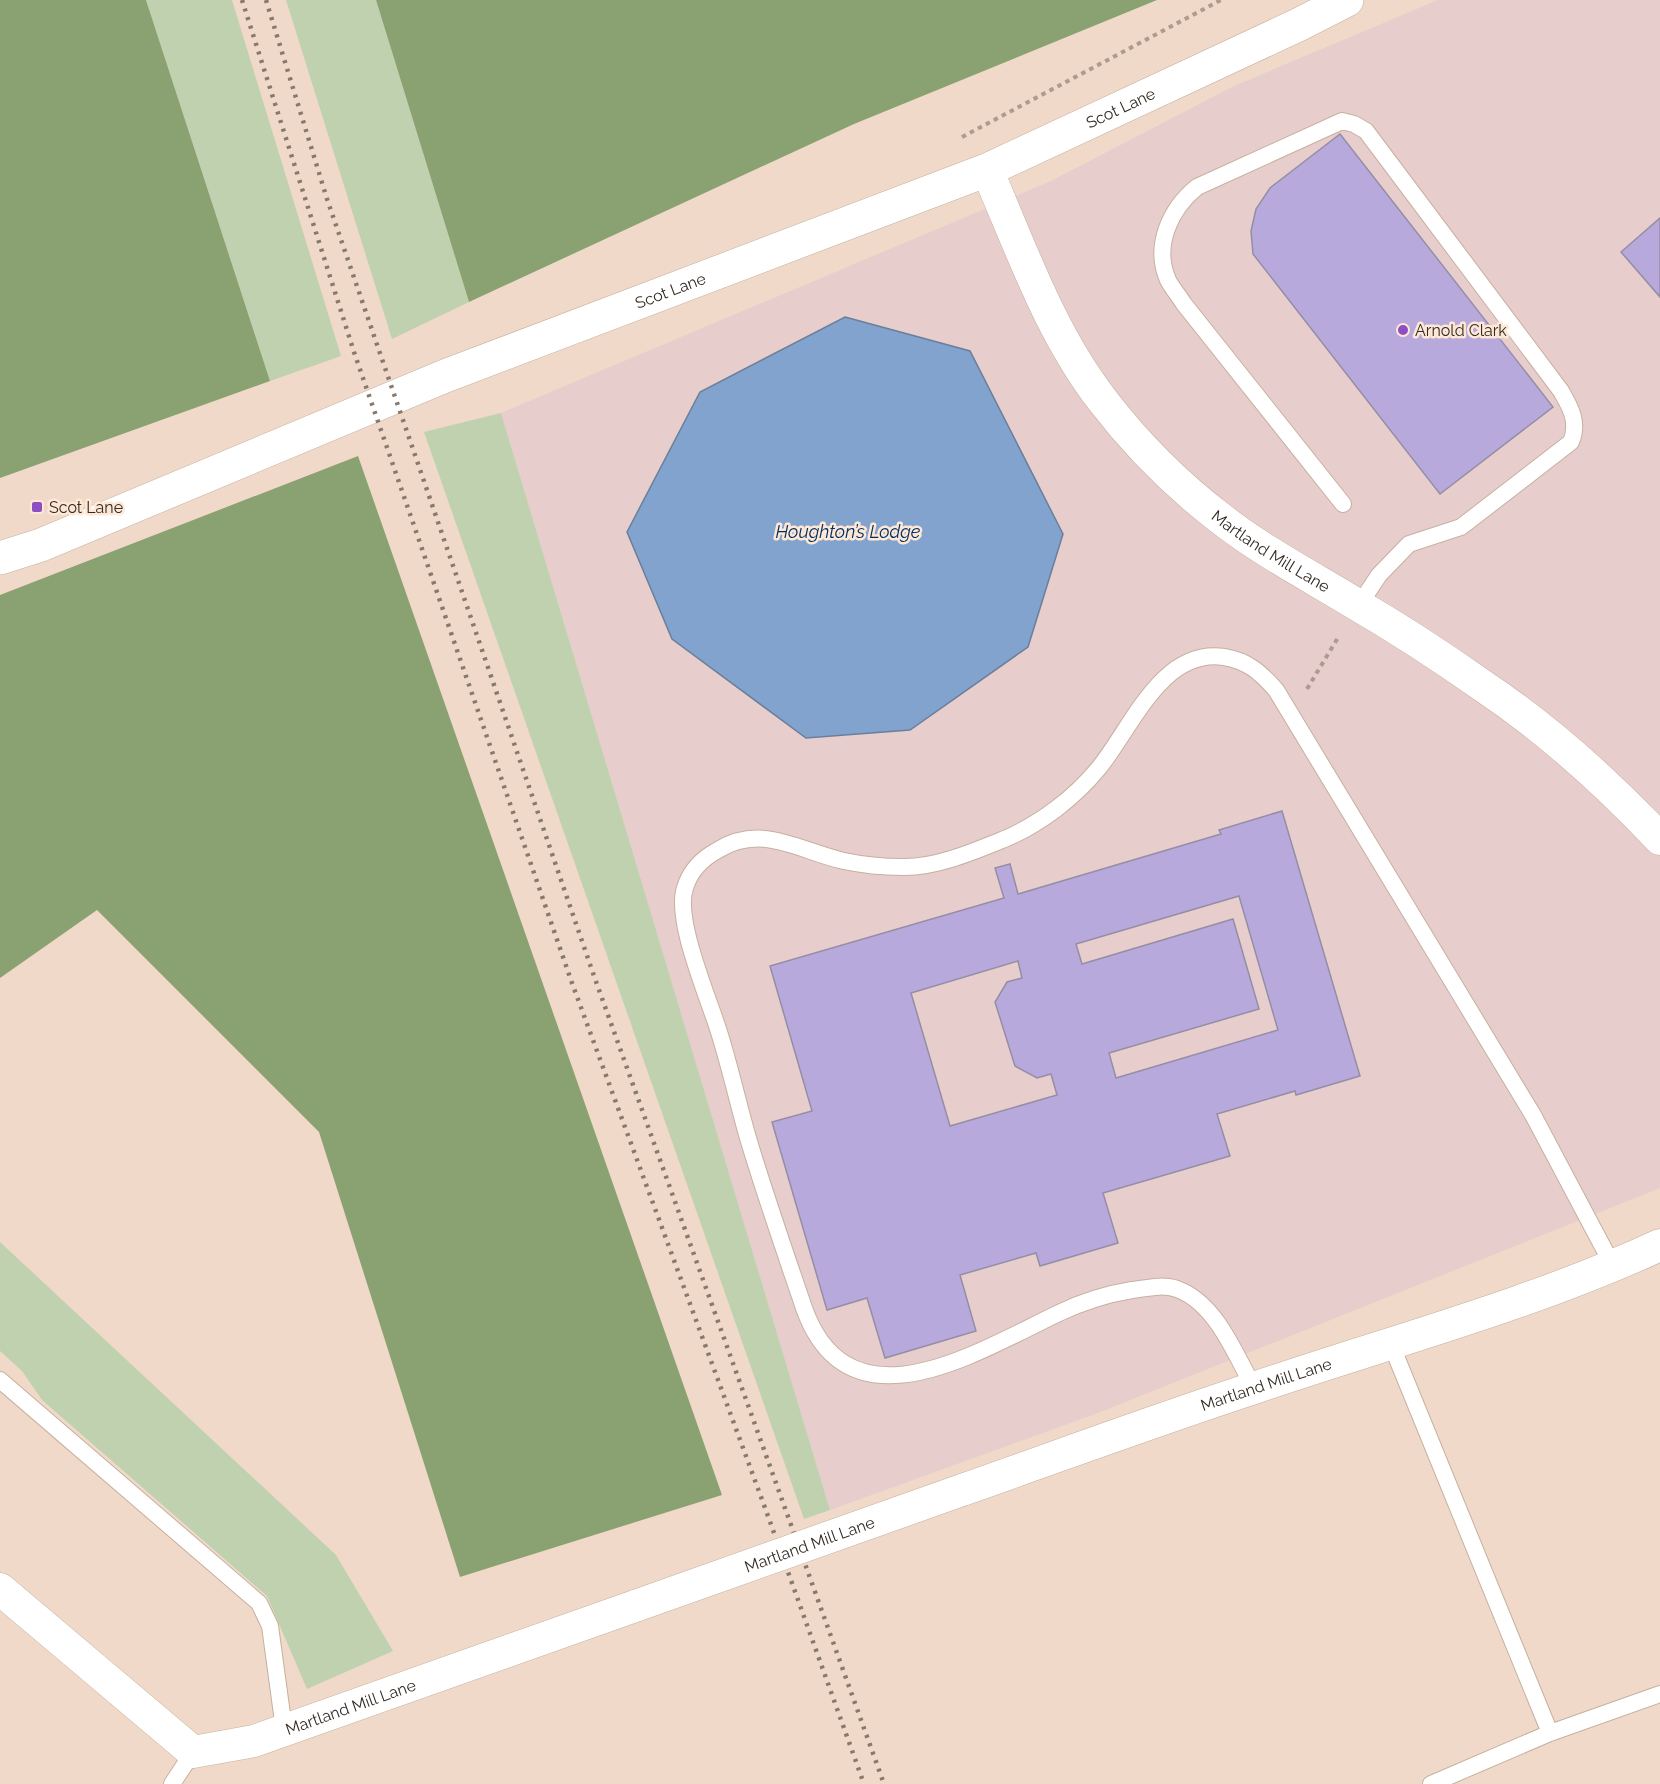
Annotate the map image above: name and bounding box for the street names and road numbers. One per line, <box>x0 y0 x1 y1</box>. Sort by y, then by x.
street label: Scot Lane <box>1083 84 1158 132</box>
street label: Scot Lane <box>632 268 708 312</box>
street label: Martland Mill Lane <box>1208 506 1333 596</box>
street label: Martland Mill Lane <box>1198 1354 1334 1415</box>
street label: Martland Mill Lane <box>742 1512 877 1576</box>
street label: Martland Mill Lane <box>283 1675 418 1739</box>

